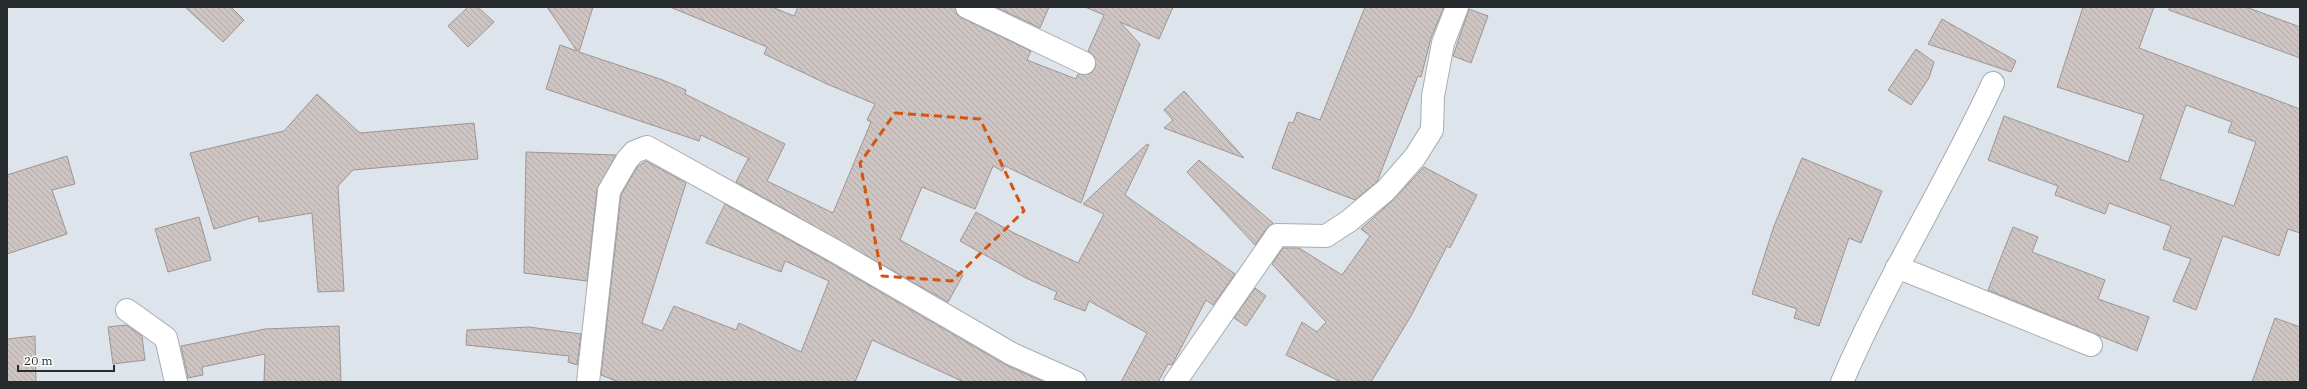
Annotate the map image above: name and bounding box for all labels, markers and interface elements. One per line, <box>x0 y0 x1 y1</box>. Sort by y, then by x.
scale bar <box>18 347 114 373</box>
text: 20 m <box>24 353 53 368</box>

